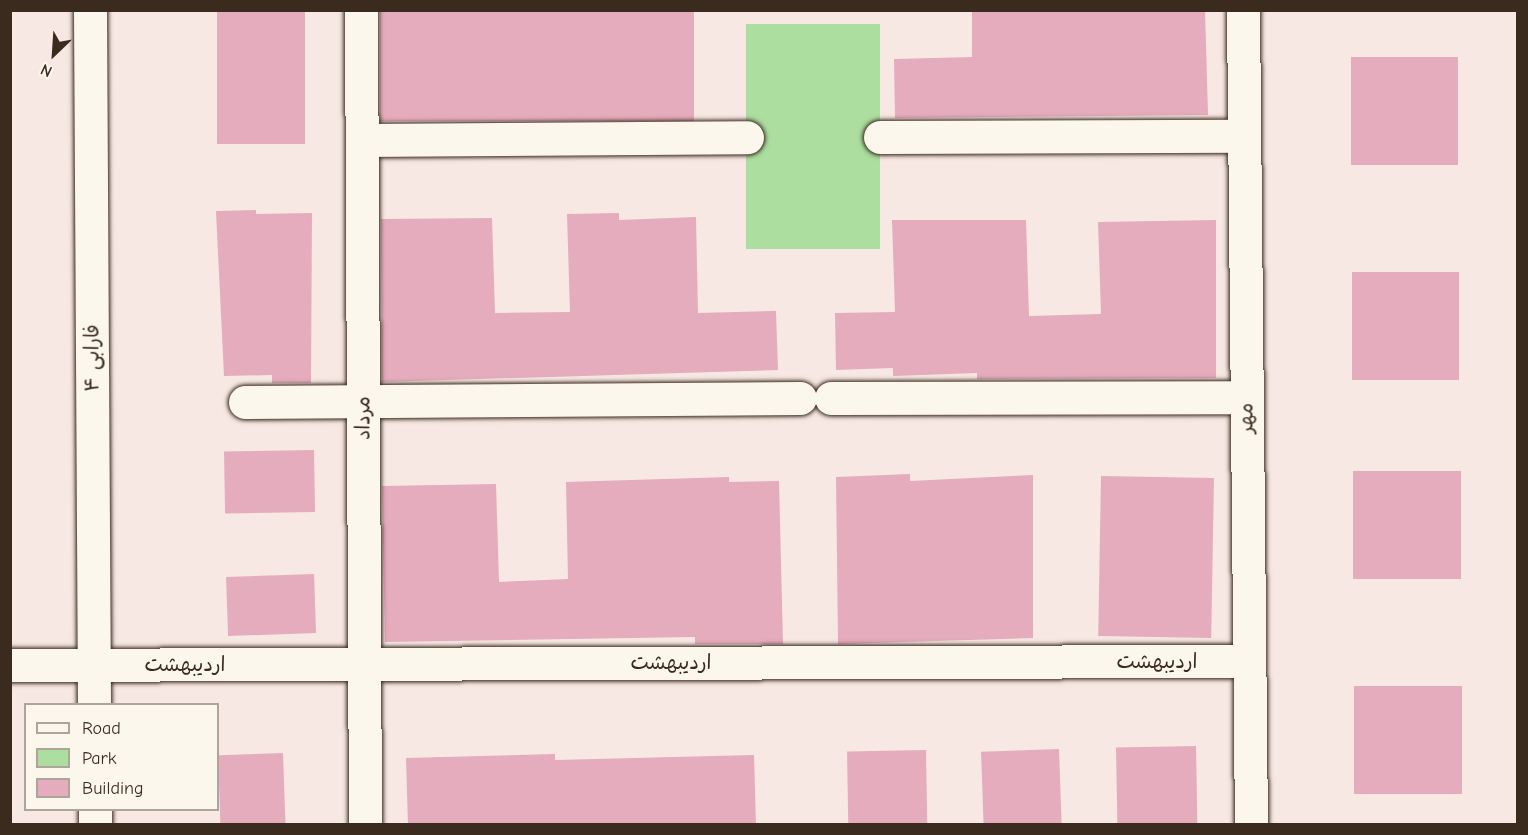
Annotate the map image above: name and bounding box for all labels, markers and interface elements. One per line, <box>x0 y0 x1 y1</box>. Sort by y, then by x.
north arrow <box>24 24 84 84</box>
text: N <box>38 60 55 81</box>
street label: فارابی ۴ <box>80 324 104 392</box>
street label: مرداد <box>351 396 375 440</box>
street label: مهر <box>1234 403 1258 433</box>
street label: اردیبهشت <box>1117 649 1197 673</box>
street label: اردیبهشت <box>631 650 711 674</box>
street label: اردیبهشت <box>145 652 225 676</box>
legend <box>24 703 219 811</box>
text: Road <box>82 718 121 739</box>
text: Park <box>82 748 116 769</box>
text: Building <box>82 778 144 799</box>

